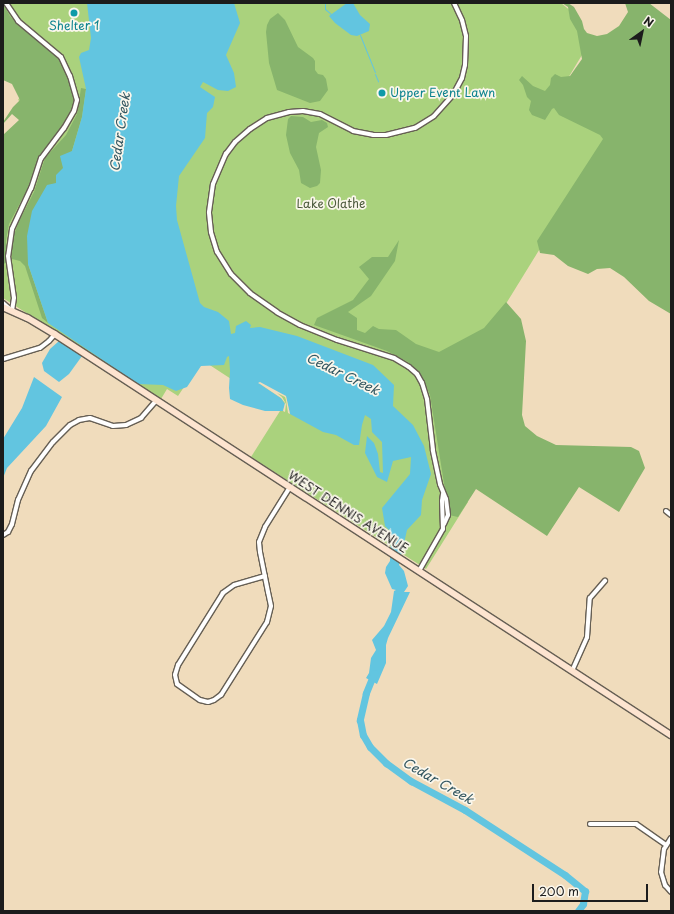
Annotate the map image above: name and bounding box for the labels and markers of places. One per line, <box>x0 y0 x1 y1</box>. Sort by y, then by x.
marker: Shelter 1 <box>69 8 79 18</box>
place label: Shelter 1 <box>48 19 100 33</box>
place label: Upper Event Lawn <box>390 86 495 100</box>
marker: Upper Event Lawn <box>377 88 387 98</box>

